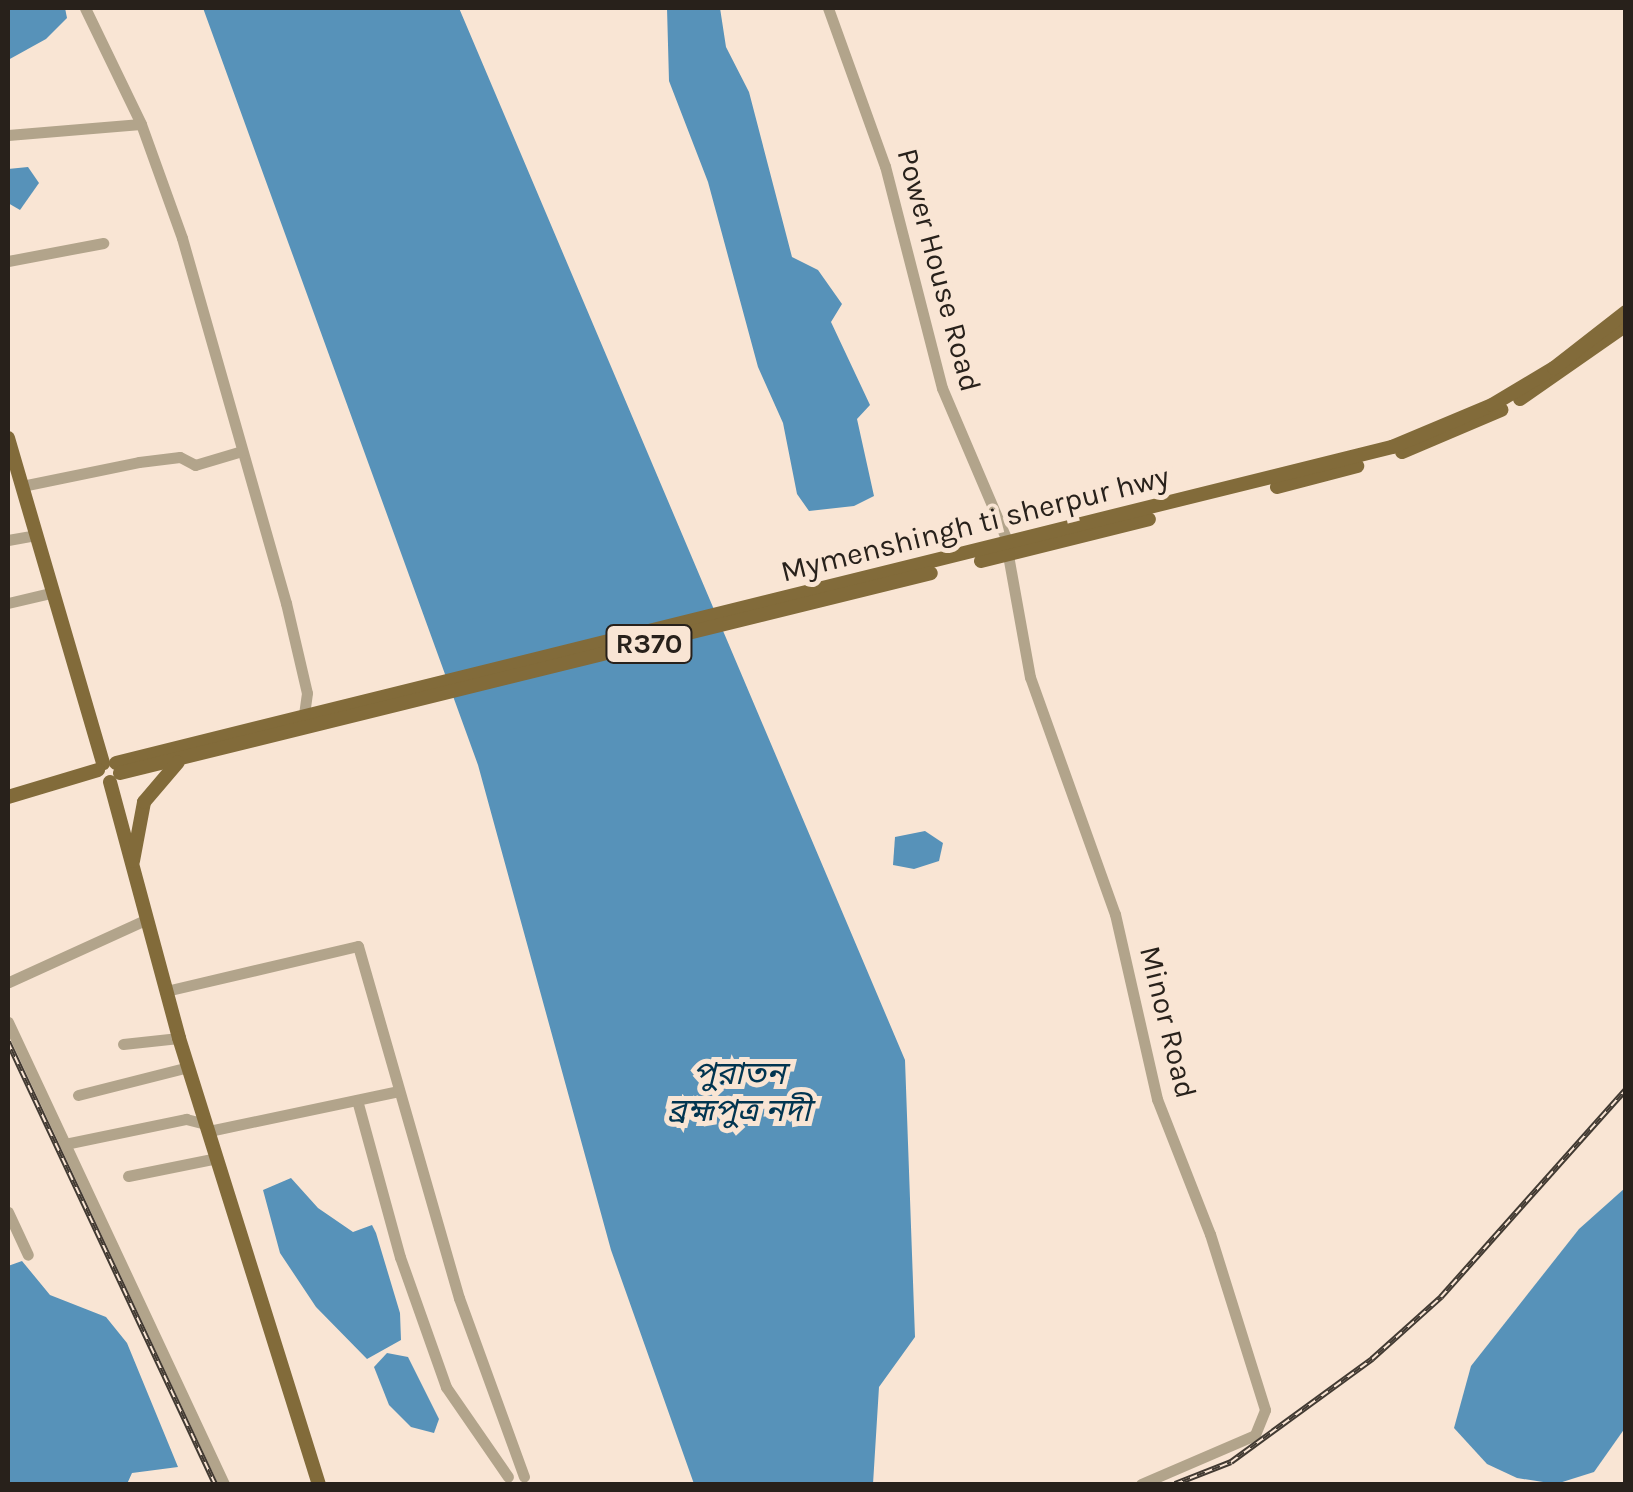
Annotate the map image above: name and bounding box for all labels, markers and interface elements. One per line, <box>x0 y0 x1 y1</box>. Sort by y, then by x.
street label: Power House Road <box>889 145 989 395</box>
street label: Mymenshingh ti sherpur hwy <box>777 458 1173 590</box>
road number: R370 <box>604 621 694 667</box>
street label: Minor Road <box>1132 942 1204 1102</box>
water label: পুরাতন ব্রহ্মপুত্র নদী <box>668 1056 810 1131</box>

